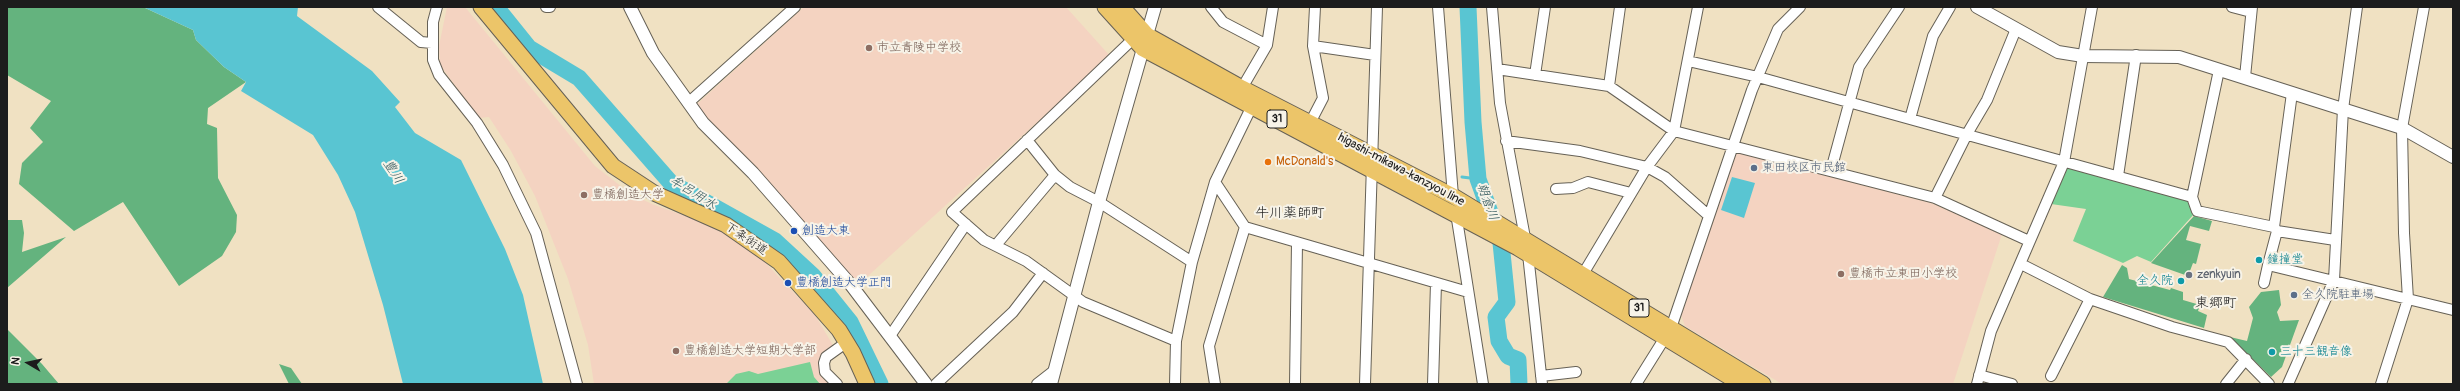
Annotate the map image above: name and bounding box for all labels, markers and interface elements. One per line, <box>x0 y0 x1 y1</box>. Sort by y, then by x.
place label: 市立青陵中学校 <box>877 41 961 55</box>
marker: 市立青陵中学校 <box>864 43 874 53</box>
road number: 31 <box>1267 110 1287 128</box>
street label: higashi-mikawa-kanzyou line <box>1335 131 1467 209</box>
place label: McDonald's <box>1276 155 1333 169</box>
water label: 豊川 <box>379 157 407 187</box>
marker: McDonald's <box>1263 157 1273 167</box>
place label: 東田校区市民館 <box>1762 161 1846 175</box>
marker: 東田校区市民館 <box>1749 163 1759 173</box>
water label: 牟呂用水 <box>667 173 719 213</box>
water label: 朝倉川 <box>1473 181 1501 223</box>
place label: 豊橋創造大学 <box>592 188 664 202</box>
marker: 豊橋創造大学 <box>579 190 589 200</box>
district label: 牛川薬師町 <box>1255 205 1325 221</box>
street label: 下条街道 <box>722 220 770 258</box>
place label: 創造大東 <box>802 224 850 238</box>
marker: 創造大東 <box>789 226 799 236</box>
place label: 鐘撞堂 <box>2267 253 2303 267</box>
marker: 鐘撞堂 <box>2254 255 2264 265</box>
place label: 豊橋市立東田小学校 <box>1849 267 1957 281</box>
place label: zenkyuin <box>2197 268 2241 282</box>
marker: 豊橋市立東田小学校 <box>1836 269 1846 279</box>
marker: zenkyuin <box>2184 270 2194 280</box>
place label: 全久院 <box>2137 274 2173 288</box>
place label: 豊橋創造大学正門 <box>796 276 892 290</box>
marker: 全久院 <box>2176 276 2186 286</box>
marker: 豊橋創造大学正門 <box>783 278 793 288</box>
place label: 全久院駐車場 <box>2302 288 2374 302</box>
marker: 全久院駐車場 <box>2289 290 2299 300</box>
district label: 東郷町 <box>2195 295 2237 311</box>
road number: 31 <box>1629 299 1649 317</box>
north arrow <box>8 343 48 383</box>
place label: 豊橋創造大学短期大学部 <box>684 344 816 358</box>
place label: 三十三観音像 <box>2280 345 2352 359</box>
marker: 豊橋創造大学短期大学部 <box>671 346 681 356</box>
marker: 三十三観音像 <box>2267 347 2277 357</box>
text: N <box>9 356 23 366</box>

